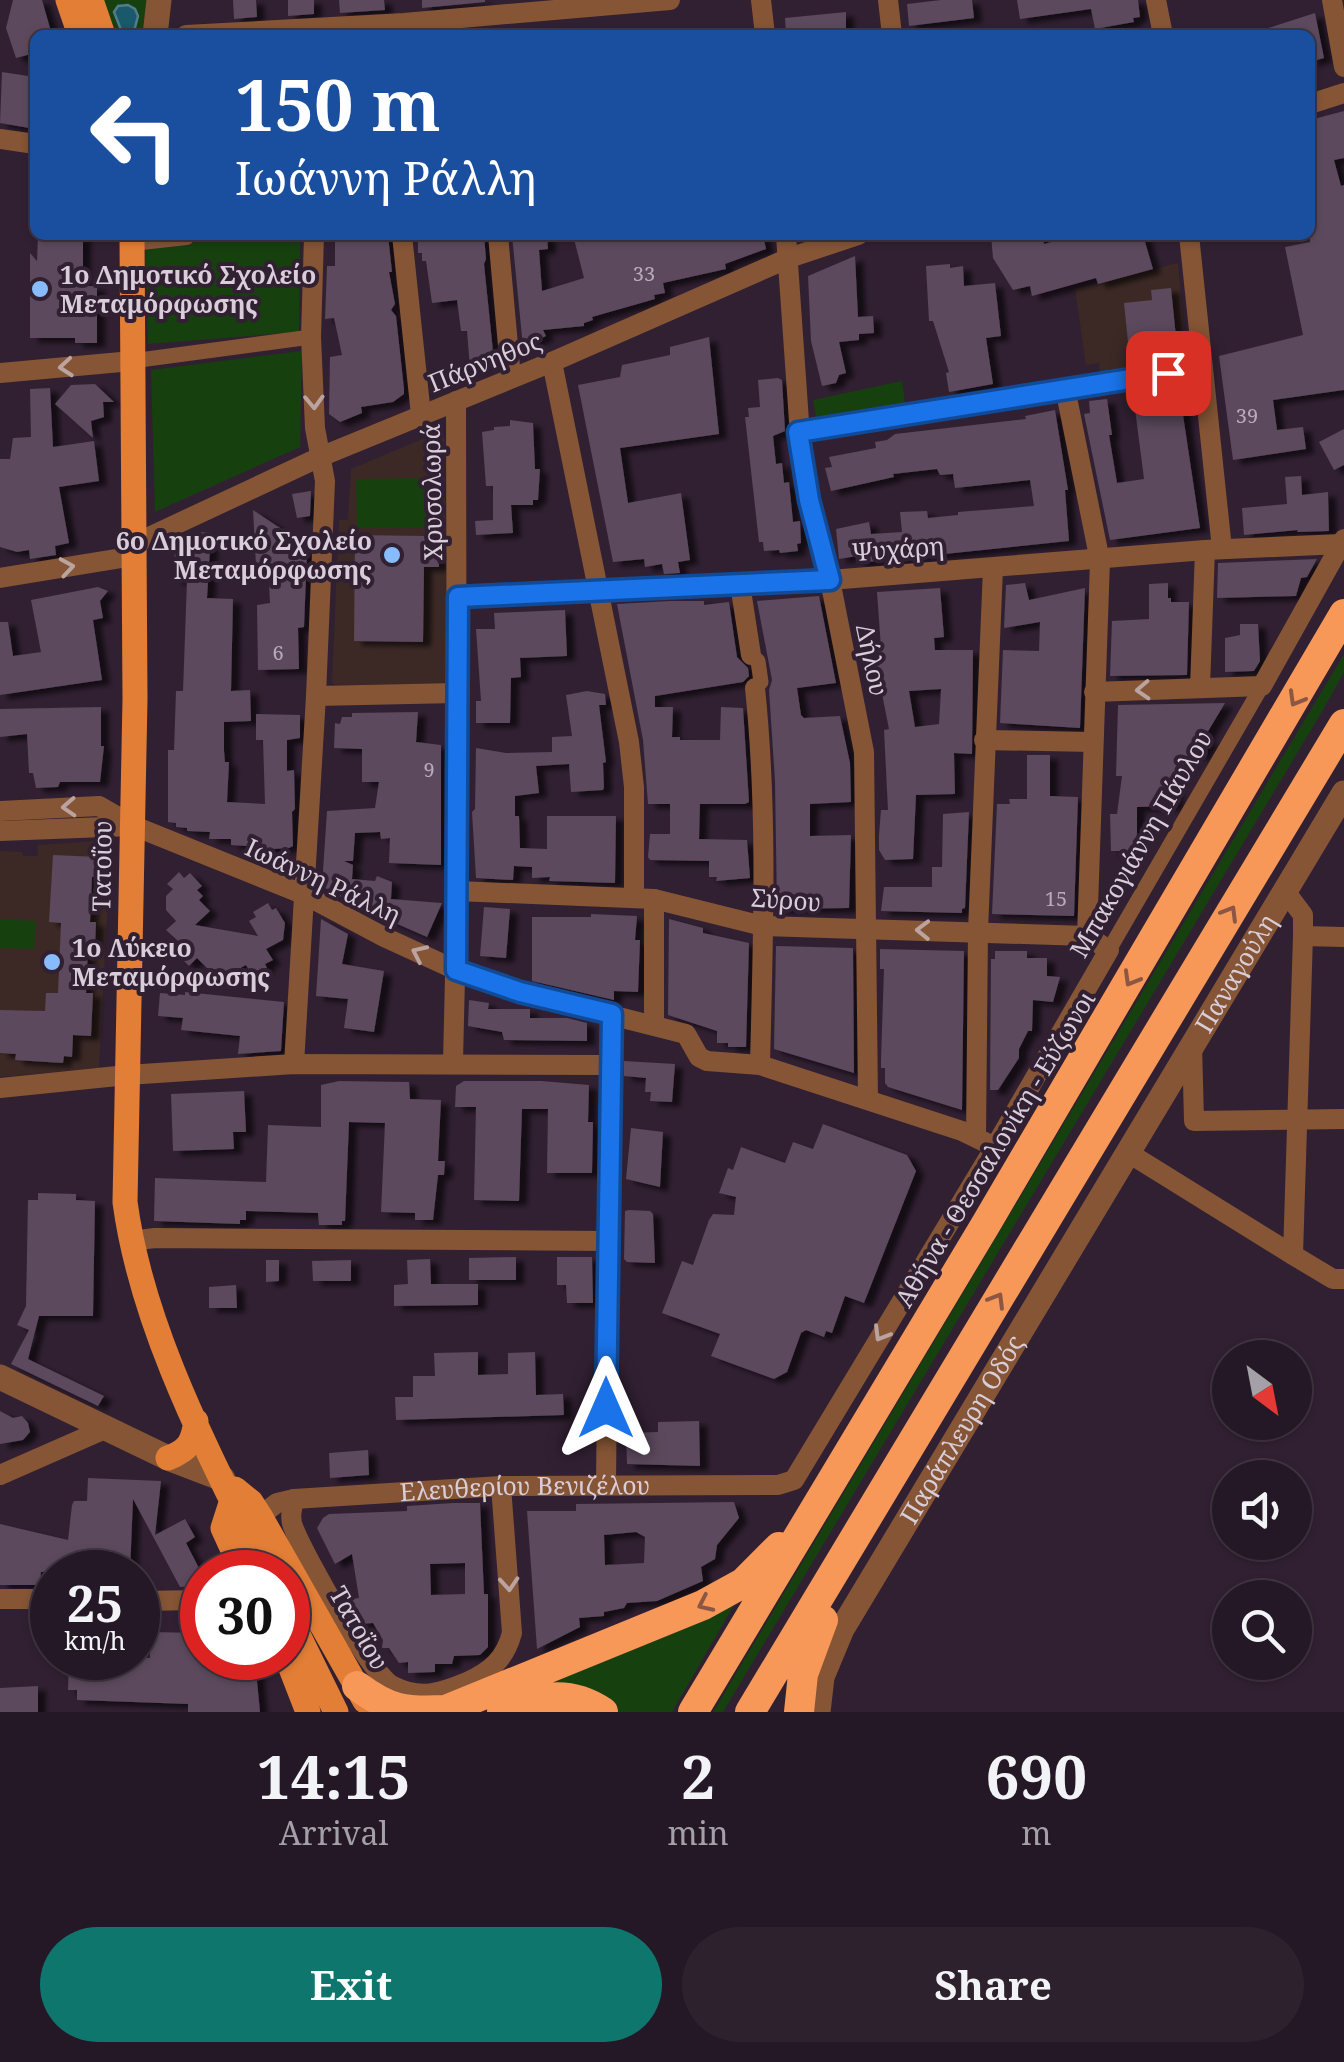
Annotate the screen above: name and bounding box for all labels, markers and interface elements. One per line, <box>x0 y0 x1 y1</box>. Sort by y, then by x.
text: 150 m <box>235 56 441 152</box>
icon: left <box>70 70 200 200</box>
text: Ιωάννη Ράλλη <box>235 147 537 208</box>
place label: 1ο Δημοτικό Σχολείο Μεταμόρφωσης <box>60 257 316 320</box>
house number: 33 <box>633 260 655 287</box>
marker: 1ο Δημοτικό Σχολείο Μεταμόρφωσης <box>29 278 51 300</box>
street label: Πάρνηθος <box>423 323 546 399</box>
pin <box>1126 331 1211 416</box>
icon: arrive <box>1141 346 1196 401</box>
one-way arrow <box>58 356 74 378</box>
one-way arrow <box>303 395 324 411</box>
house number: 39 <box>1236 402 1258 429</box>
street label: Χρυσολωρά <box>413 423 449 561</box>
place label: 6ο Δημοτικό Σχολείο Μεταμόρφωσης <box>116 523 372 586</box>
street label: Ψυχάρη <box>851 528 945 568</box>
marker: 6ο Δημοτικό Σχολείο Μεταμόρφωσης <box>381 544 403 566</box>
one-way arrow <box>59 558 75 579</box>
street label: Δήλου <box>849 621 897 699</box>
house number: 6 <box>272 639 284 666</box>
one-way arrow <box>1135 679 1151 700</box>
one-way arrow <box>1288 688 1308 706</box>
street label: Μπακογιάννη Πάυλου <box>1061 724 1219 963</box>
house number: 9 <box>423 756 435 783</box>
one-way arrow <box>61 797 77 818</box>
street label: Τατοΐου <box>83 820 119 912</box>
street label: Ιωάννη Ράλλη <box>240 829 407 931</box>
street label: Σύρου <box>750 880 822 918</box>
house number: 15 <box>1045 885 1067 912</box>
one-way arrow <box>1218 906 1237 924</box>
street label: Παναγούλη <box>1186 907 1284 1039</box>
one-way arrow <box>915 919 930 941</box>
place label: 1ο Λύκειο Μεταμόρφωσης <box>72 930 270 993</box>
one-way arrow <box>411 946 429 966</box>
marker: 1ο Λύκειο Μεταμόρφωσης <box>41 951 63 973</box>
one-way arrow <box>1124 968 1143 986</box>
street label: Αθήνα - Θεσσαλονίκη - Εύζωνοι <box>886 984 1102 1313</box>
one-way arrow <box>985 1293 1004 1311</box>
one-way arrow <box>873 1323 893 1341</box>
street label: Παράπλευρη Οδός <box>891 1328 1031 1530</box>
north arrow <box>1212 1340 1312 1440</box>
map controls <box>1212 1340 1312 1680</box>
position arrow <box>554 1356 658 1460</box>
button: sound <box>1212 1460 1312 1560</box>
street label: Ελευθερίου Βενιζέλου <box>399 1467 650 1508</box>
speed limit sign: 30 <box>180 1550 310 1680</box>
text: 25 <box>67 1569 123 1637</box>
one-way arrow <box>497 1576 519 1592</box>
street label: Τατοΐου <box>322 1580 397 1675</box>
button: search <box>1212 1580 1312 1680</box>
one-way arrow <box>697 1592 715 1612</box>
text: km/h <box>64 1623 126 1657</box>
text: 14:15 <box>257 1735 411 1817</box>
text: 2 <box>681 1735 715 1817</box>
text: 690 <box>985 1735 1087 1817</box>
text: Arrival <box>279 1811 388 1854</box>
text: min <box>668 1811 729 1854</box>
text: m <box>1021 1811 1051 1854</box>
button: Exit <box>40 1927 662 2042</box>
button: Share <box>682 1927 1304 2042</box>

